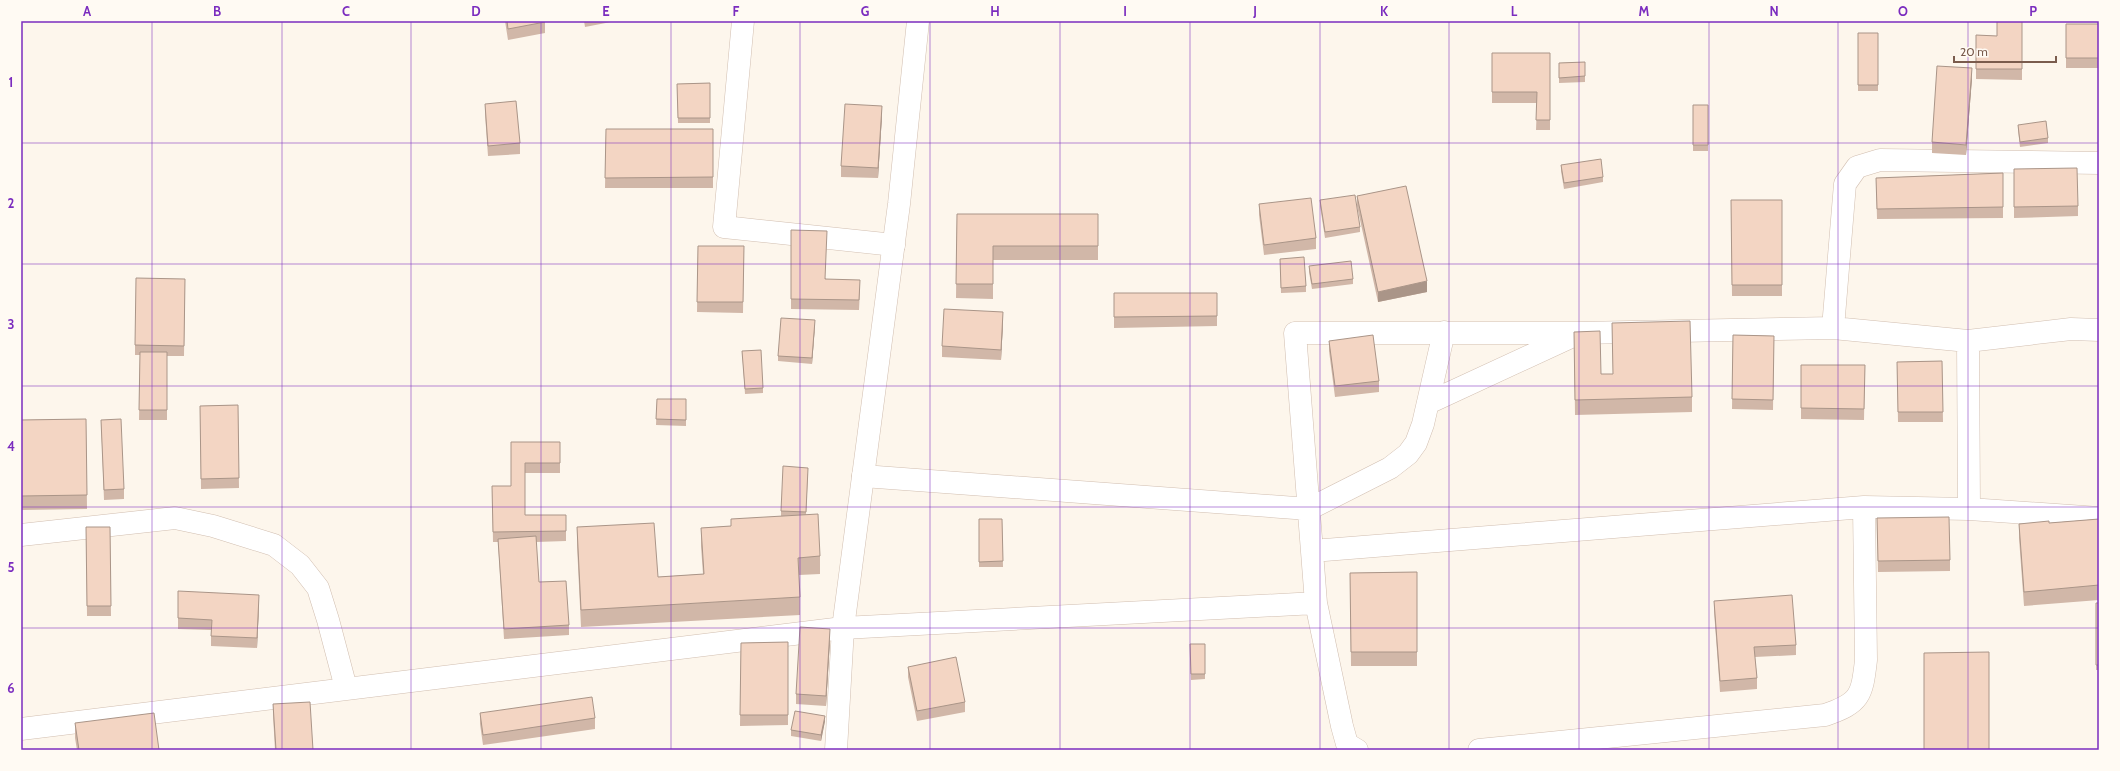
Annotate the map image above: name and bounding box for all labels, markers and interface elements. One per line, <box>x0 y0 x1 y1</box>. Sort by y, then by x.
text: A <box>83 3 92 19</box>
text: B <box>213 3 221 19</box>
text: C <box>342 3 350 19</box>
text: D <box>471 3 481 19</box>
text: E <box>602 3 610 19</box>
text: F <box>733 3 740 19</box>
text: G <box>861 3 870 19</box>
text: H <box>990 3 1000 19</box>
text: I <box>1123 3 1127 19</box>
text: J <box>1252 3 1257 19</box>
text: K <box>1380 3 1389 19</box>
text: L <box>1511 3 1518 19</box>
text: M <box>1639 3 1650 19</box>
text: N <box>1769 3 1779 19</box>
text: O <box>1898 3 1908 19</box>
text: P <box>2029 3 2037 19</box>
scale bar <box>1954 38 2056 64</box>
text: 20 m <box>1960 44 1988 59</box>
text: 1 <box>9 74 13 90</box>
text: 2 <box>8 195 15 211</box>
text: 3 <box>7 316 15 332</box>
text: 4 <box>7 438 15 454</box>
text: 5 <box>8 559 15 575</box>
text: 6 <box>7 680 15 696</box>

